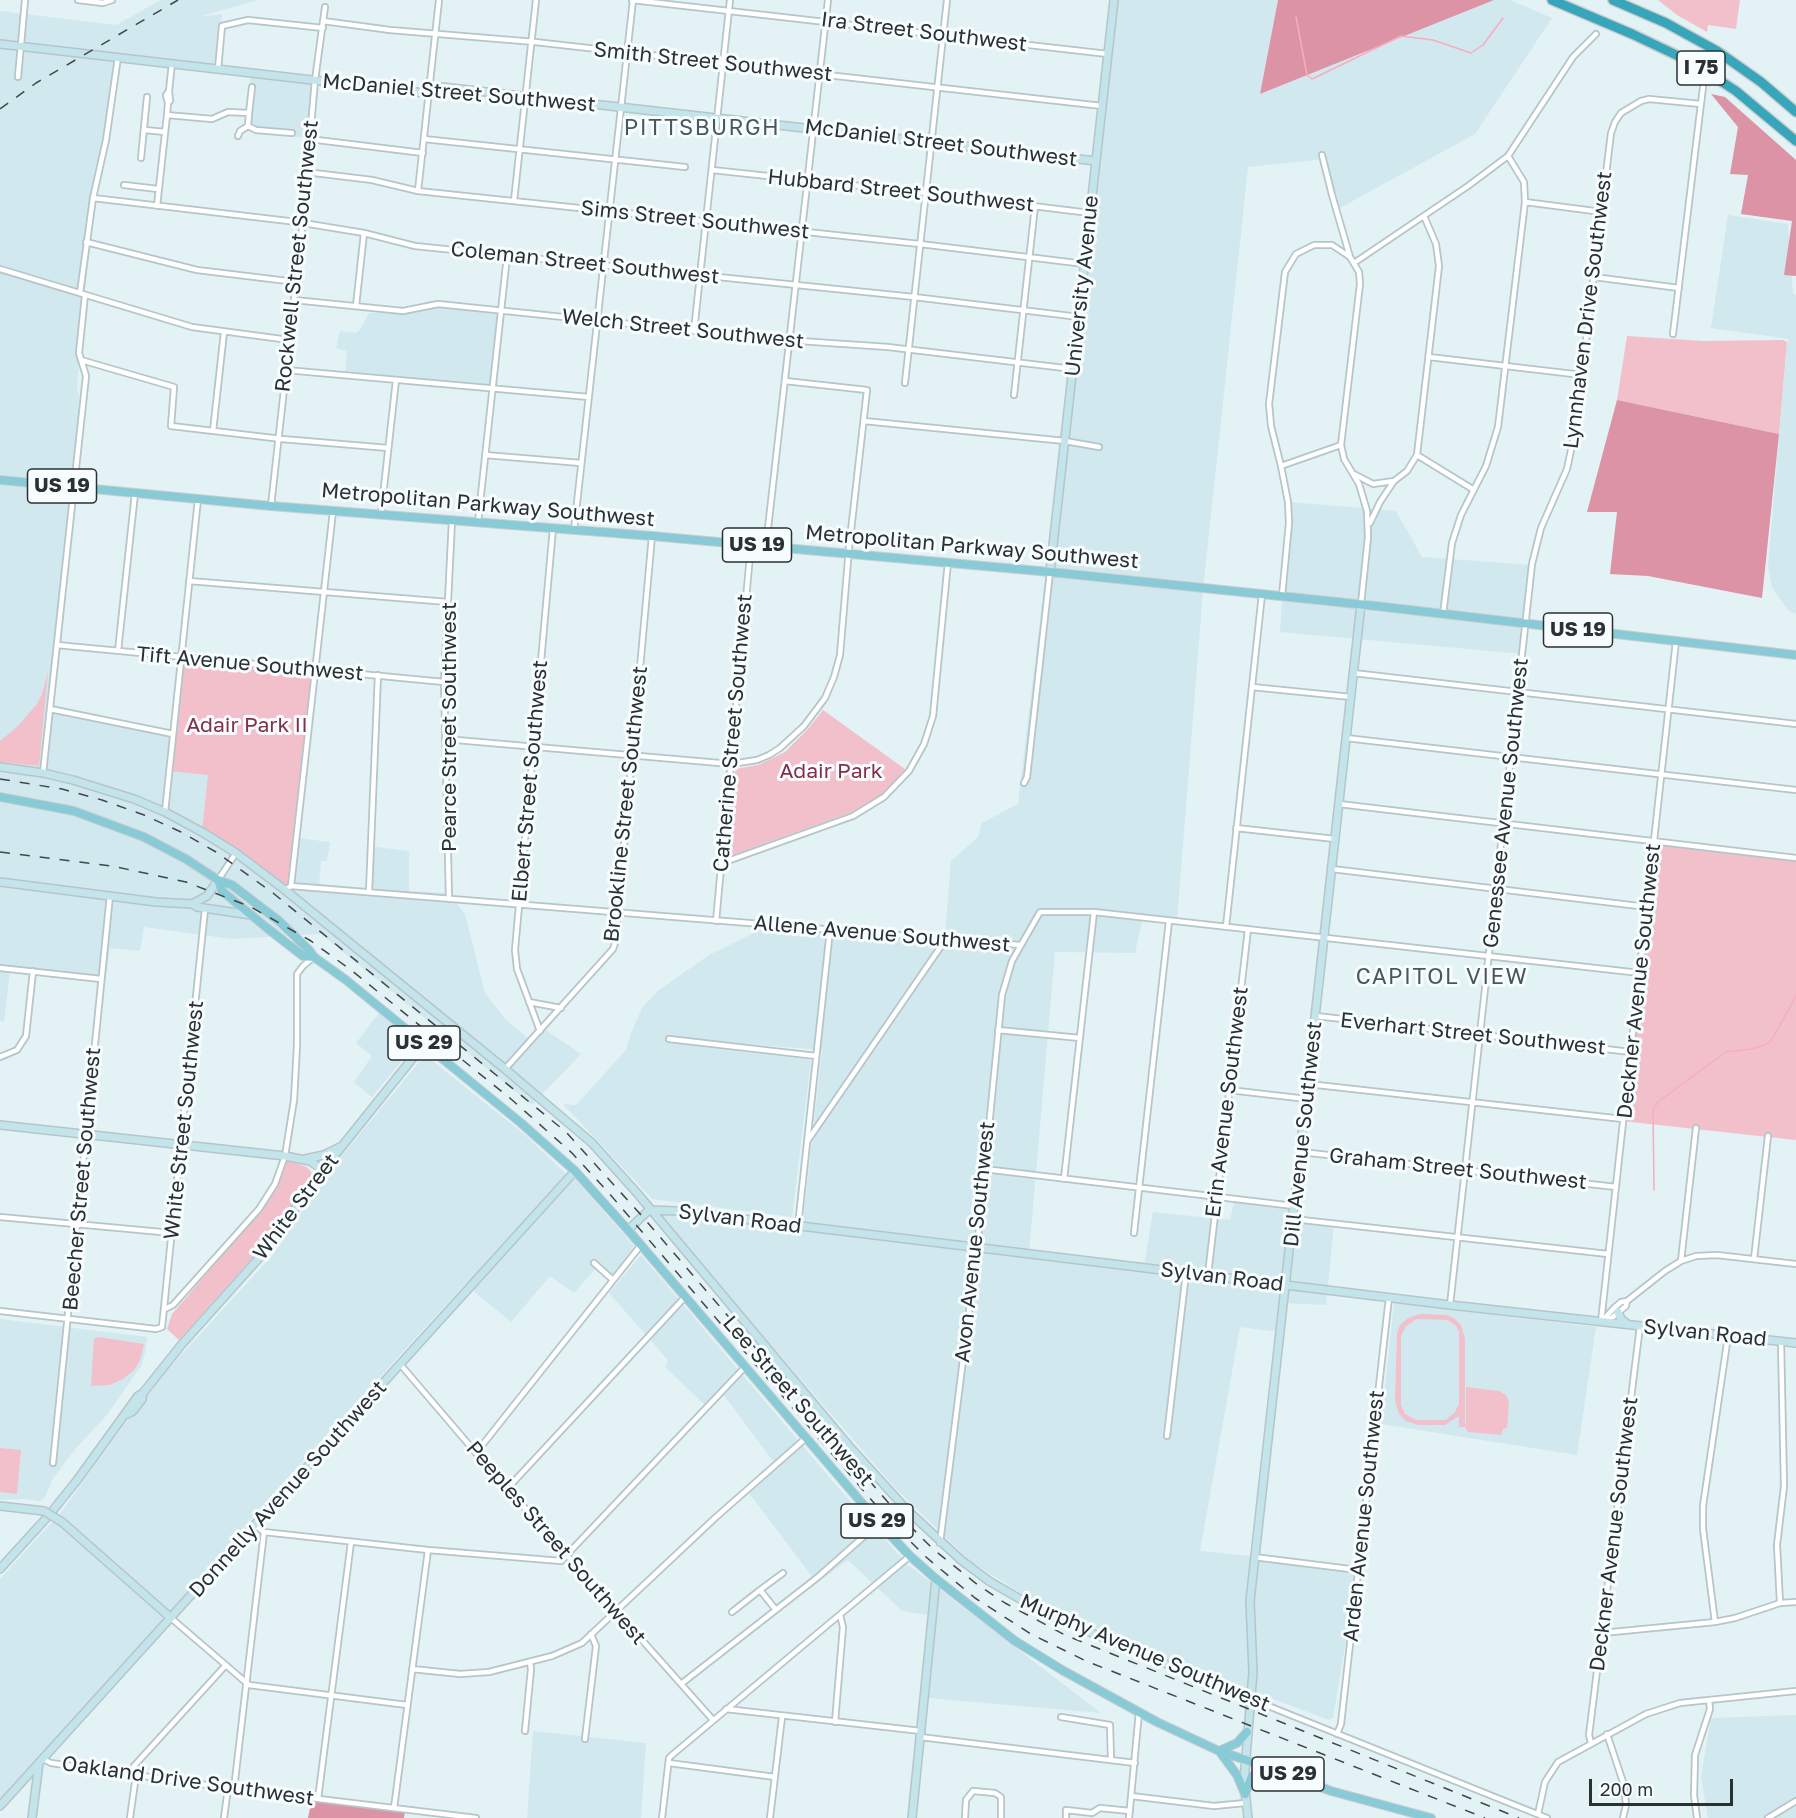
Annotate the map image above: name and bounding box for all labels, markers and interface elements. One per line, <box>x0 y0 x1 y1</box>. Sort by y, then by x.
street label: Ira Street Southwest <box>820 7 1028 57</box>
street label: Smith Street Southwest <box>592 37 834 87</box>
road number: I 75 <box>1677 51 1725 85</box>
street label: McDaniel Street Southwest <box>321 68 597 118</box>
street label: McDaniel Street Southwest <box>803 114 1079 172</box>
district label: PITTSBURGH <box>624 115 780 141</box>
street label: Rockwell Street Southwest <box>270 119 324 393</box>
street label: Hubbard Street Southwest <box>766 164 1036 218</box>
street label: Lynnhaven Drive Southwest <box>1558 170 1618 450</box>
street label: University Avenue <box>1060 194 1104 378</box>
street label: Sims Street Southwest <box>579 195 811 245</box>
street label: Coleman Street Southwest <box>449 236 721 290</box>
street label: Welch Street Southwest <box>561 304 805 354</box>
road number: US 19 <box>28 469 97 503</box>
street label: Metropolitan Parkway Southwest <box>320 478 656 532</box>
street label: Metropolitan Parkway Southwest <box>804 520 1140 574</box>
road number: US 19 <box>722 528 792 562</box>
street label: Catherine Street Southwest <box>708 593 758 873</box>
street label: Pearce Street Southwest <box>436 602 462 852</box>
road number: US 19 <box>1544 613 1612 647</box>
street label: Tift Avenue Southwest <box>135 642 365 686</box>
street label: Genessee Avenue Southwest <box>1478 657 1534 949</box>
street label: Elbert Street Southwest <box>507 659 553 903</box>
street label: Brookline Street Southwest <box>599 665 653 943</box>
park label: Adair Park II <box>186 712 308 738</box>
park label: Adair Park <box>779 758 883 784</box>
street label: Deckner Avenue Southwest <box>1612 842 1666 1120</box>
street label: Allene Avenue Southwest <box>753 910 1011 958</box>
district label: CAPITOL VIEW <box>1356 964 1528 990</box>
street label: Erin Avenue Southwest <box>1200 985 1254 1219</box>
street label: White Street Southwest <box>159 999 209 1241</box>
street label: Everhart Street Southwest <box>1339 1008 1607 1060</box>
street label: Dill Avenue Southwest <box>1279 1020 1327 1248</box>
road number: US 29 <box>388 1026 460 1060</box>
street label: Beecher Street Southwest <box>58 1046 106 1312</box>
street label: Avon Avenue Southwest <box>950 1120 1000 1364</box>
street label: Graham Street Southwest <box>1328 1143 1588 1195</box>
street label: White Street <box>248 1149 344 1265</box>
street label: Sylvan Road <box>677 1199 803 1239</box>
street label: Sylvan Road <box>1159 1257 1285 1297</box>
street label: Lee Street Southwest <box>717 1311 879 1491</box>
street label: Sylvan Road <box>1642 1314 1768 1352</box>
street label: Donnelly Avenue Southwest <box>184 1375 392 1603</box>
street label: Arden Avenue Southwest <box>1338 1389 1390 1643</box>
street label: Deckner Avenue Southwest <box>1585 1395 1643 1673</box>
street label: Peeples Street Southwest <box>461 1436 651 1650</box>
road number: US 29 <box>841 1504 913 1538</box>
street label: Murphy Avenue Southwest <box>1016 1589 1274 1717</box>
street label: Oakland Drive Southwest <box>60 1751 316 1811</box>
road number: US 29 <box>1252 1757 1324 1791</box>
scale bar <box>1592 1767 1736 1805</box>
text: 200 m <box>1600 1778 1653 1800</box>

